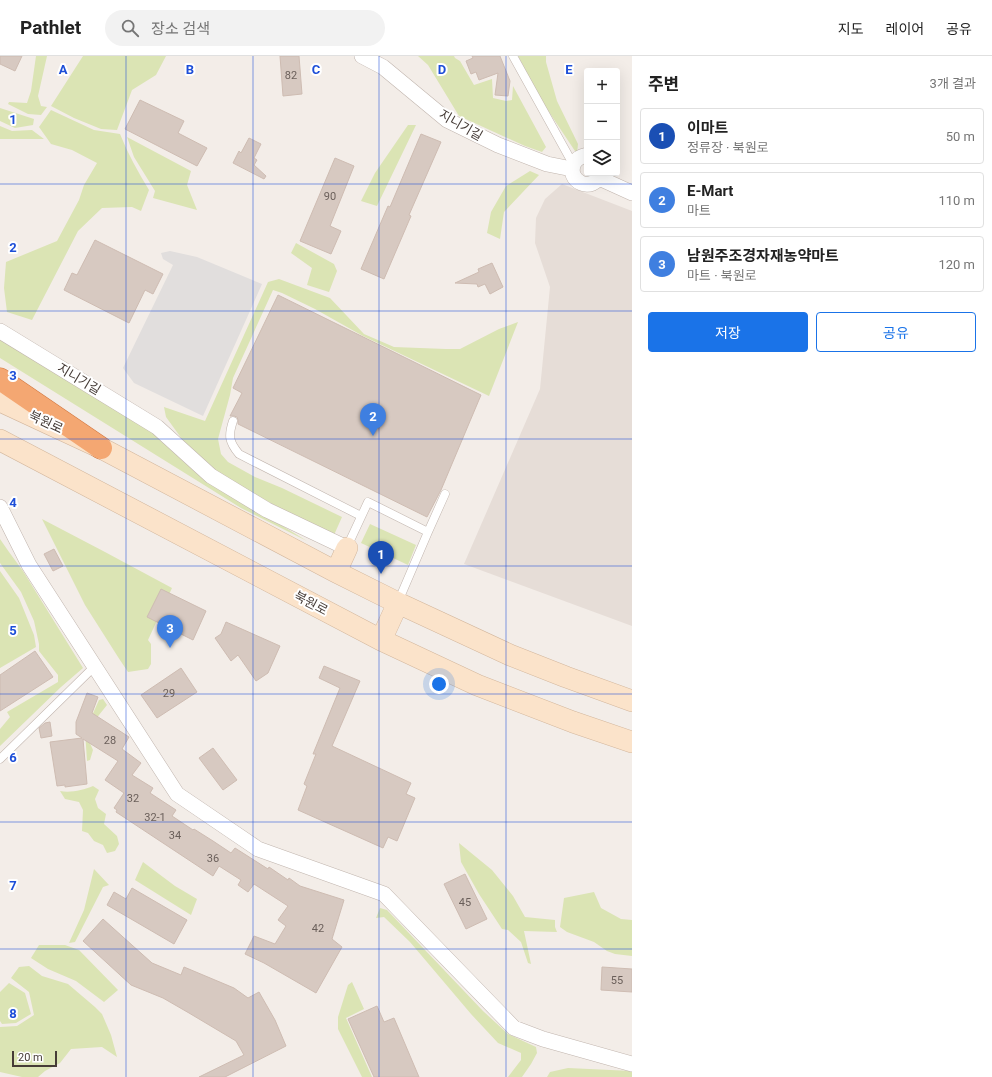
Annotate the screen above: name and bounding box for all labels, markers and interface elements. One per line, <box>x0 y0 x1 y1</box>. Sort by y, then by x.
search box <box>105 10 385 46</box>
text: Pathlet <box>20 16 81 39</box>
icon: search <box>119 17 141 39</box>
text: 장소 검색 <box>151 20 210 38</box>
text: 지도 <box>838 21 864 37</box>
text: 레이어 <box>886 21 924 37</box>
text: 공유 <box>946 21 972 37</box>
text: A <box>59 62 68 77</box>
text: B <box>186 62 194 77</box>
text: C <box>312 62 321 77</box>
text: D <box>438 62 446 77</box>
text: E <box>565 62 573 77</box>
map controls <box>584 68 620 176</box>
button: + <box>584 68 620 104</box>
house number: 82 <box>285 69 297 82</box>
text: 주변 <box>648 74 679 94</box>
text: 3개 결과 <box>930 76 976 91</box>
button: − <box>584 104 620 140</box>
street label: 지니기길 <box>437 107 485 143</box>
text: 1 <box>9 112 17 127</box>
text: 이마트 <box>687 119 728 137</box>
text: 1 <box>658 129 666 144</box>
text: 50 m <box>946 129 975 144</box>
button: layers <box>584 140 620 176</box>
text: 정류장 · 북원로 <box>687 140 769 155</box>
text: E-Mart <box>687 182 733 200</box>
house number: 90 <box>324 190 336 203</box>
text: 2 <box>658 193 666 208</box>
text: 110 m <box>938 193 975 208</box>
text: 마트 <box>687 203 711 218</box>
text: 2 <box>9 240 17 255</box>
text: 남원주조경자재농약마트 <box>687 247 839 265</box>
text: 3 <box>658 257 666 272</box>
text: 120 m <box>938 257 975 272</box>
text: 마트 · 북원로 <box>687 268 757 283</box>
button: 저장 <box>648 312 808 352</box>
button: 공유 <box>816 312 976 352</box>
street label: 지니기길 <box>55 360 103 398</box>
text: 3 <box>9 368 17 383</box>
pin: 2 <box>360 403 386 436</box>
street label: 북원로 <box>27 408 65 436</box>
text: 4 <box>9 495 17 510</box>
pin: 1 <box>368 541 394 574</box>
street label: 북원로 <box>292 588 330 618</box>
pin: 3 <box>157 615 183 648</box>
text: 5 <box>9 623 17 638</box>
your location <box>429 674 449 694</box>
house number: 29 <box>163 687 175 700</box>
house number: 28 <box>104 734 116 747</box>
text: 6 <box>9 750 17 765</box>
house number: 32 <box>127 792 139 805</box>
house number: 32-1 <box>144 811 166 824</box>
house number: 34 <box>169 829 181 842</box>
house number: 36 <box>207 852 219 865</box>
text: 7 <box>9 878 17 893</box>
house number: 45 <box>459 896 471 909</box>
house number: 42 <box>312 922 324 935</box>
house number: 55 <box>611 974 623 987</box>
text: 8 <box>9 1006 17 1021</box>
scale bar <box>12 1049 57 1068</box>
text: 20 m <box>18 1051 43 1064</box>

